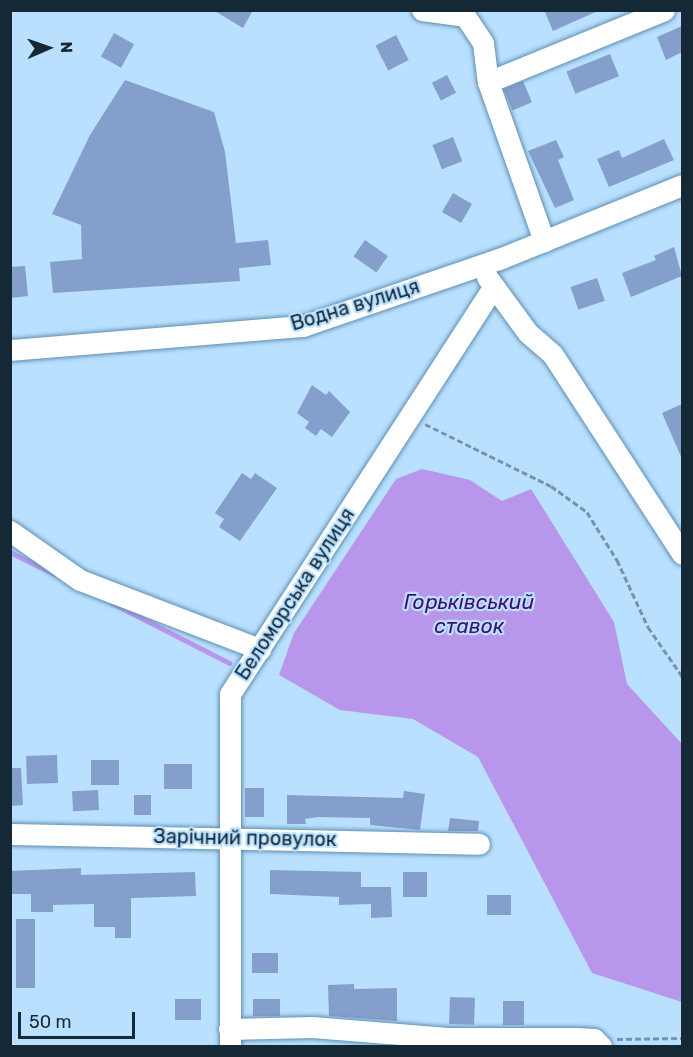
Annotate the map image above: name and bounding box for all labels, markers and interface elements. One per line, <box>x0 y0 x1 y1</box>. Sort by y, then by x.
north arrow <box>18 18 78 78</box>
text: N <box>57 41 76 53</box>
street label: Водна вулиця <box>288 274 422 336</box>
street label: Беломорська вулиця <box>230 503 360 685</box>
water label: Горьківський ставок <box>404 589 534 639</box>
street label: Зарічний провулок <box>153 824 337 852</box>
scale bar <box>21 1000 138 1038</box>
text: 50 m <box>29 1011 72 1033</box>

